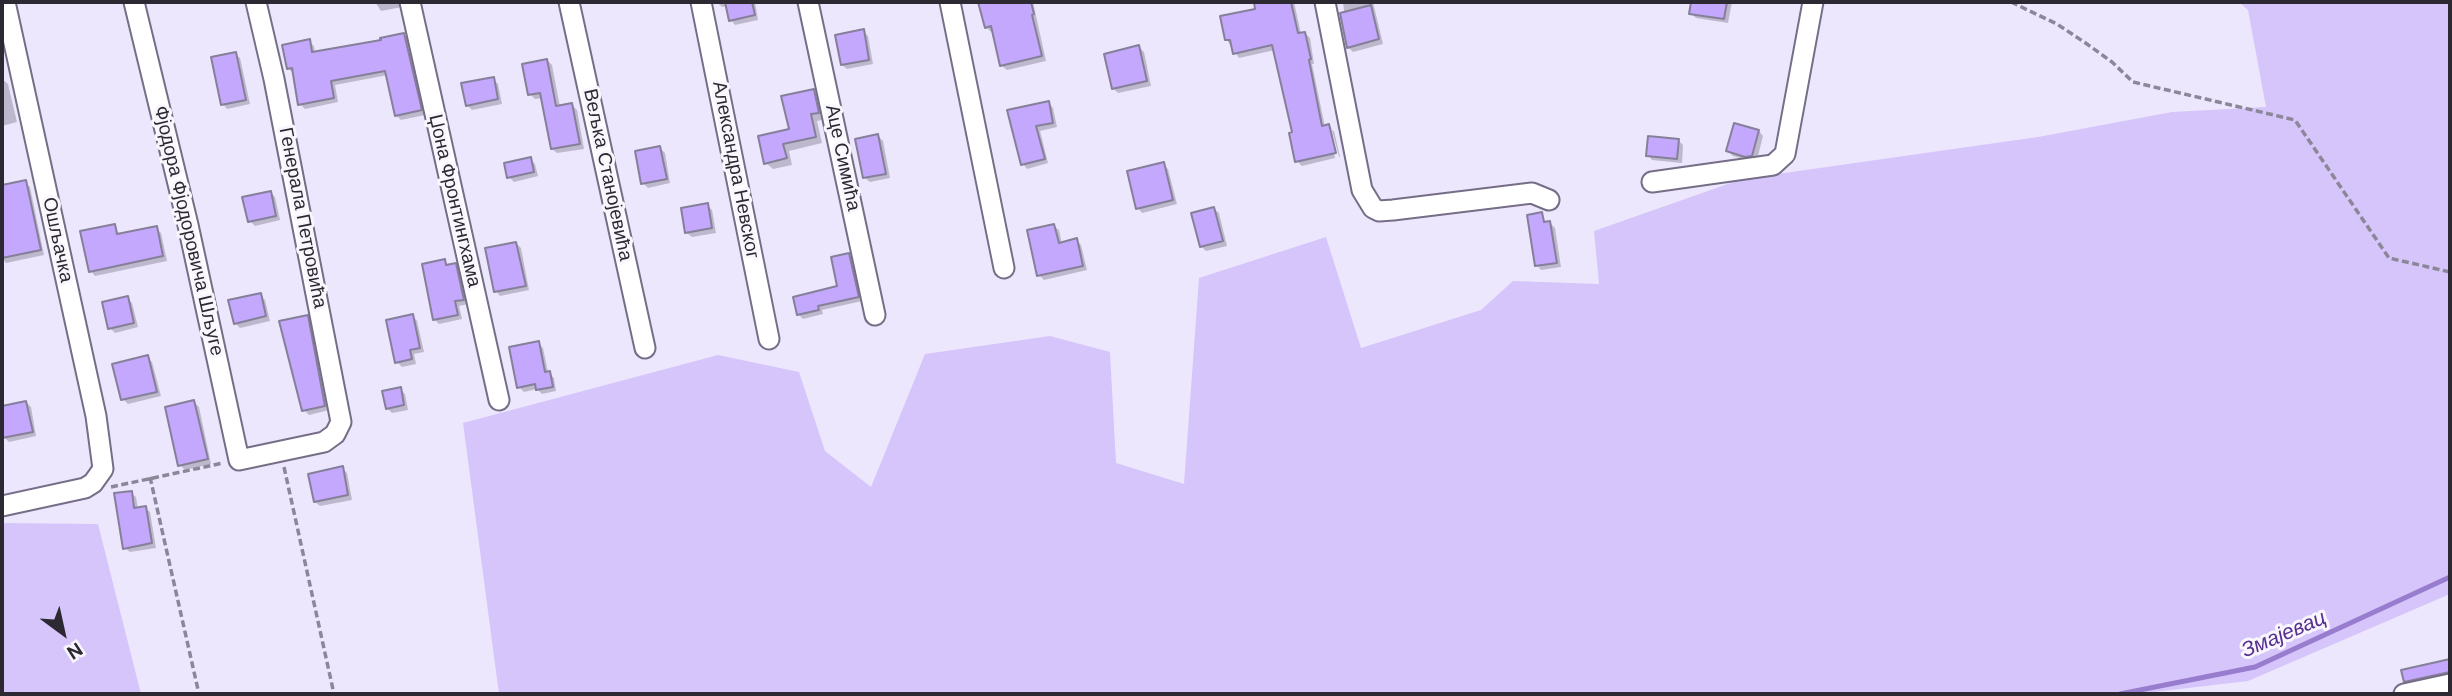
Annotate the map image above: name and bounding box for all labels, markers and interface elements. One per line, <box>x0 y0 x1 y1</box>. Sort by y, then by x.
street label: Александра Невског <box>707 79 763 261</box>
street label: Вељка Станојевића <box>578 87 636 263</box>
street label: Аце Симића <box>820 103 864 213</box>
street label: Фјодора Фјодоровича Шљуге <box>148 104 228 358</box>
street label: Џона Фронтингхама <box>423 112 485 290</box>
street label: Генерала Петровића <box>273 126 331 310</box>
street label: Ошљачка <box>37 195 77 285</box>
north arrow <box>28 598 98 668</box>
water label: Змајевац <box>2238 606 2330 664</box>
text: N <box>62 637 87 665</box>

